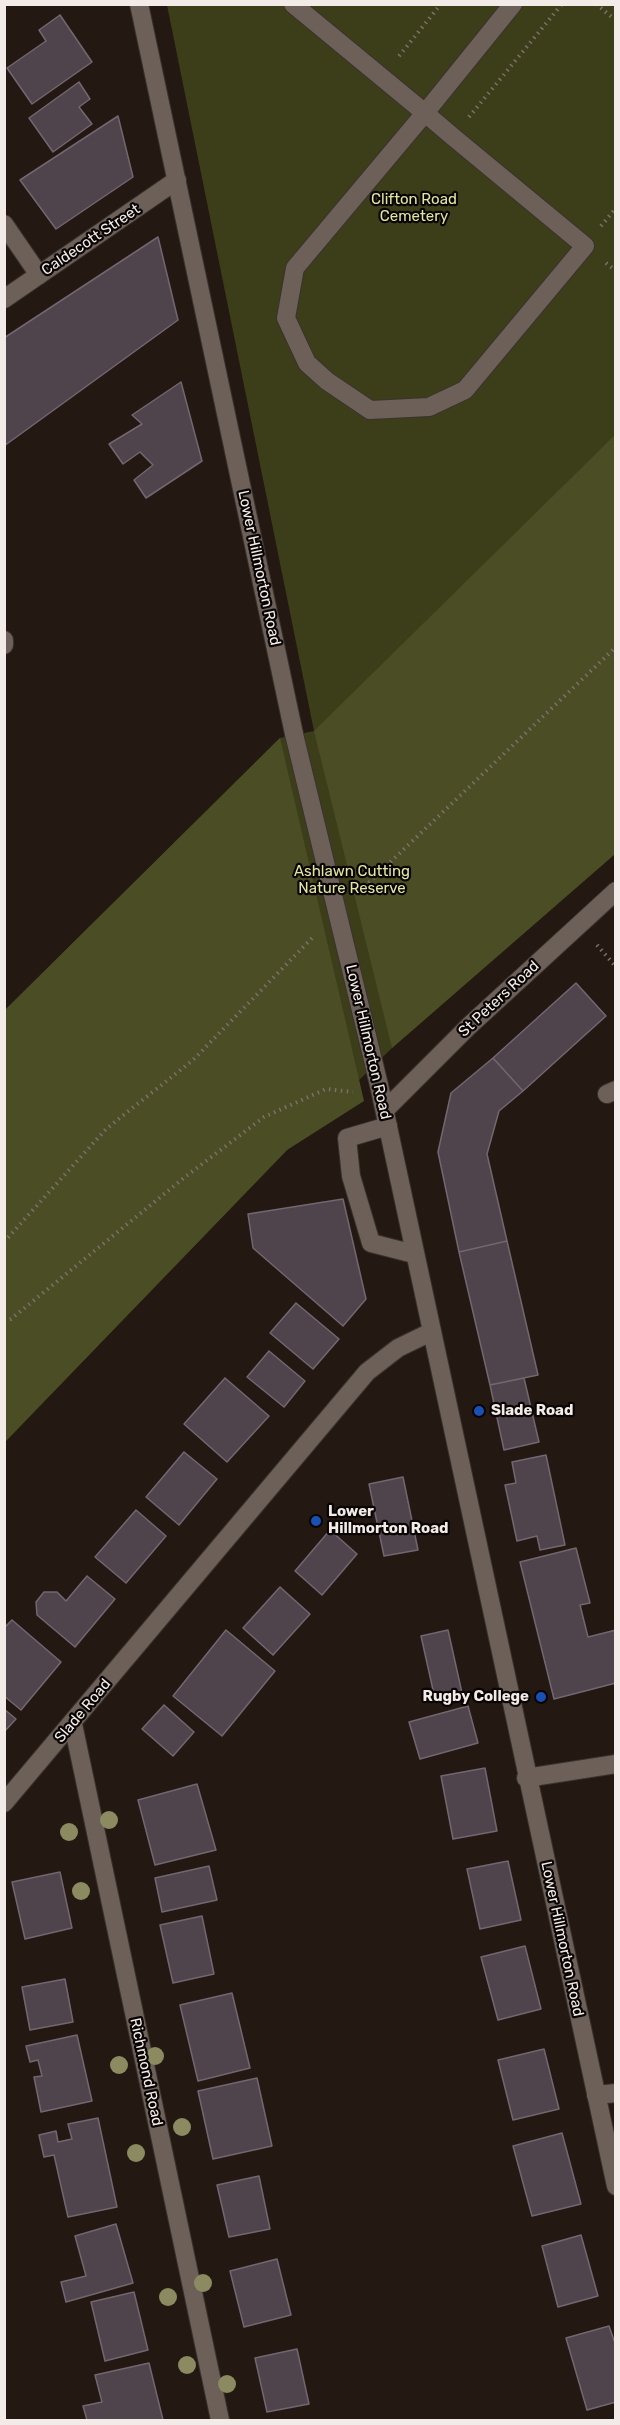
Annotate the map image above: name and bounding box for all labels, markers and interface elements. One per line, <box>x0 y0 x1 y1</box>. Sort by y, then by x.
park label: Clifton Road Cemetery <box>371 191 457 226</box>
street label: Caldecott Street <box>38 200 144 280</box>
street label: Lower Hillmorton Road <box>234 489 284 647</box>
park label: Ashlawn Cutting Nature Reserve <box>294 863 410 898</box>
street label: St Peters Road <box>455 957 543 1041</box>
street label: Lower Hillmorton Road <box>341 963 395 1121</box>
place label: Slade Road <box>491 1402 573 1420</box>
marker: Slade Road <box>472 1404 486 1418</box>
place label: Lower Hillmorton Road <box>328 1503 449 1538</box>
marker: Lower Hillmorton Road <box>309 1514 323 1528</box>
street label: Slade Road <box>51 1675 115 1747</box>
place label: Rugby College <box>423 1688 529 1706</box>
marker: Rugby College <box>534 1690 548 1704</box>
street label: Lower Hillmorton Road <box>537 1860 587 2018</box>
street label: Richmond Road <box>126 2016 166 2128</box>

